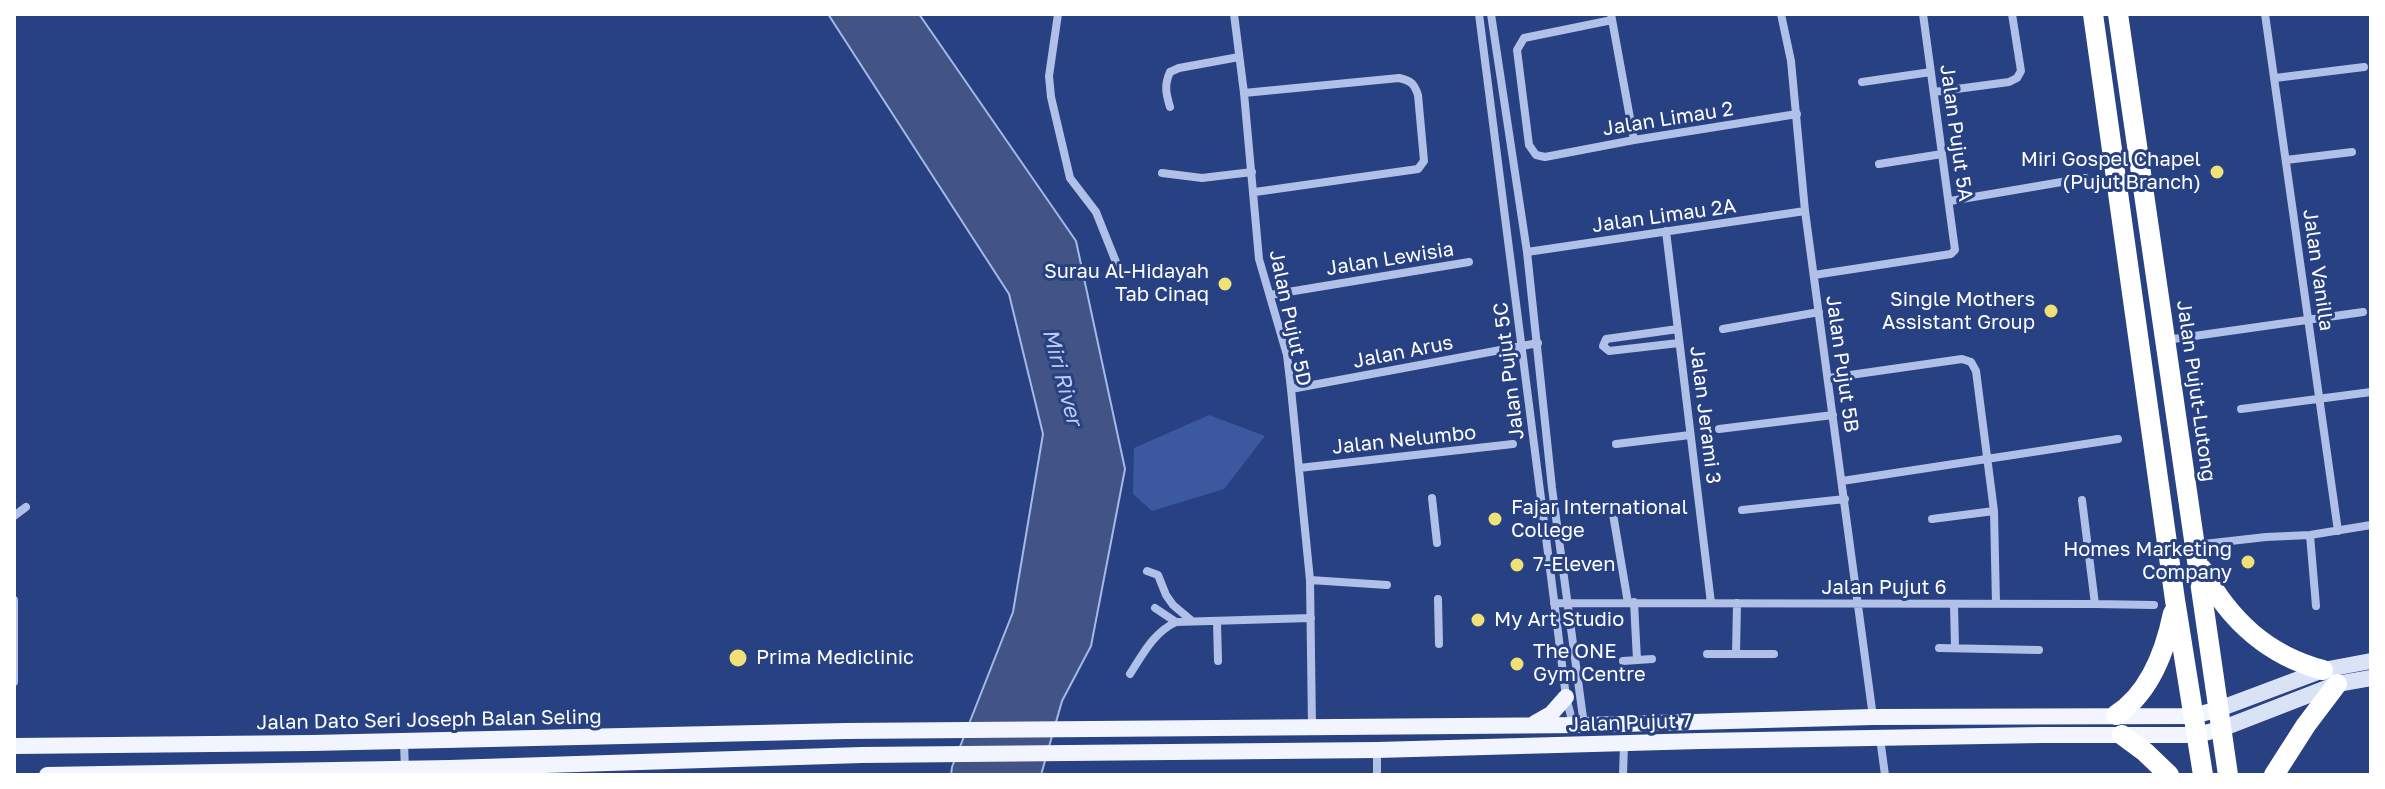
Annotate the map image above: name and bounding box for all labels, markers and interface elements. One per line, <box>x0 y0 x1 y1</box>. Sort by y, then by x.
street label: Jalan Pujut 5A <box>1935 63 1977 203</box>
street label: Jalan Limau 2 <box>1601 97 1735 141</box>
place label: Miri Gospel Chapel (Pujut Branch) <box>2021 148 2201 195</box>
marker: Miri Gospel Chapel (Pujut Branch) <box>2208 163 2226 181</box>
street label: Jalan Limau 2A <box>1590 194 1738 238</box>
street label: Jalan Vanilla <box>2298 208 2338 332</box>
street label: Jalan Lewisia <box>1325 237 1455 281</box>
street label: Jalan Pujut 5D <box>1264 248 1316 388</box>
place label: Surau Al-Hidayah Tab Cinaq <box>1044 260 1209 307</box>
marker: Surau Al-Hidayah Tab Cinaq <box>1216 275 1234 293</box>
place label: Single Mothers Assistant Group <box>1882 288 2035 335</box>
street label: Jalan Pujut 5B <box>1821 294 1863 434</box>
street label: Jalan Pujut-Lutong <box>2171 299 2221 483</box>
street label: Jalan Pujut 5C <box>1489 301 1529 441</box>
marker: Single Mothers Assistant Group <box>2042 302 2060 320</box>
water label: Miri River <box>1036 326 1088 428</box>
street label: Jalan Arus <box>1351 331 1455 373</box>
street label: Jalan Jerami 3 <box>1685 345 1725 485</box>
street label: Jalan Nelumbo <box>1331 421 1477 459</box>
place label: Fajar International College <box>1511 496 1688 543</box>
marker: Fajar International College <box>1486 510 1504 528</box>
place label: Homes Marketing Company <box>2063 538 2232 585</box>
place label: 7-Eleven <box>1533 553 1615 577</box>
marker: Homes Marketing Company <box>2239 553 2257 571</box>
marker: 7-Eleven <box>1508 556 1526 574</box>
street label: Jalan Pujut 6 <box>1821 576 1947 600</box>
place label: My Art Studio <box>1494 608 1624 632</box>
marker: My Art Studio <box>1469 611 1487 629</box>
place label: The ONE Gym Centre <box>1533 640 1645 687</box>
place label: Prima Mediclinic <box>756 646 914 670</box>
marker: Prima Mediclinic <box>727 647 749 669</box>
marker: The ONE Gym Centre <box>1508 655 1526 673</box>
street label: Jalan Dato Seri Joseph Balan Seling <box>256 705 602 735</box>
street label: Jalan Pujut 7 <box>1568 709 1692 737</box>

